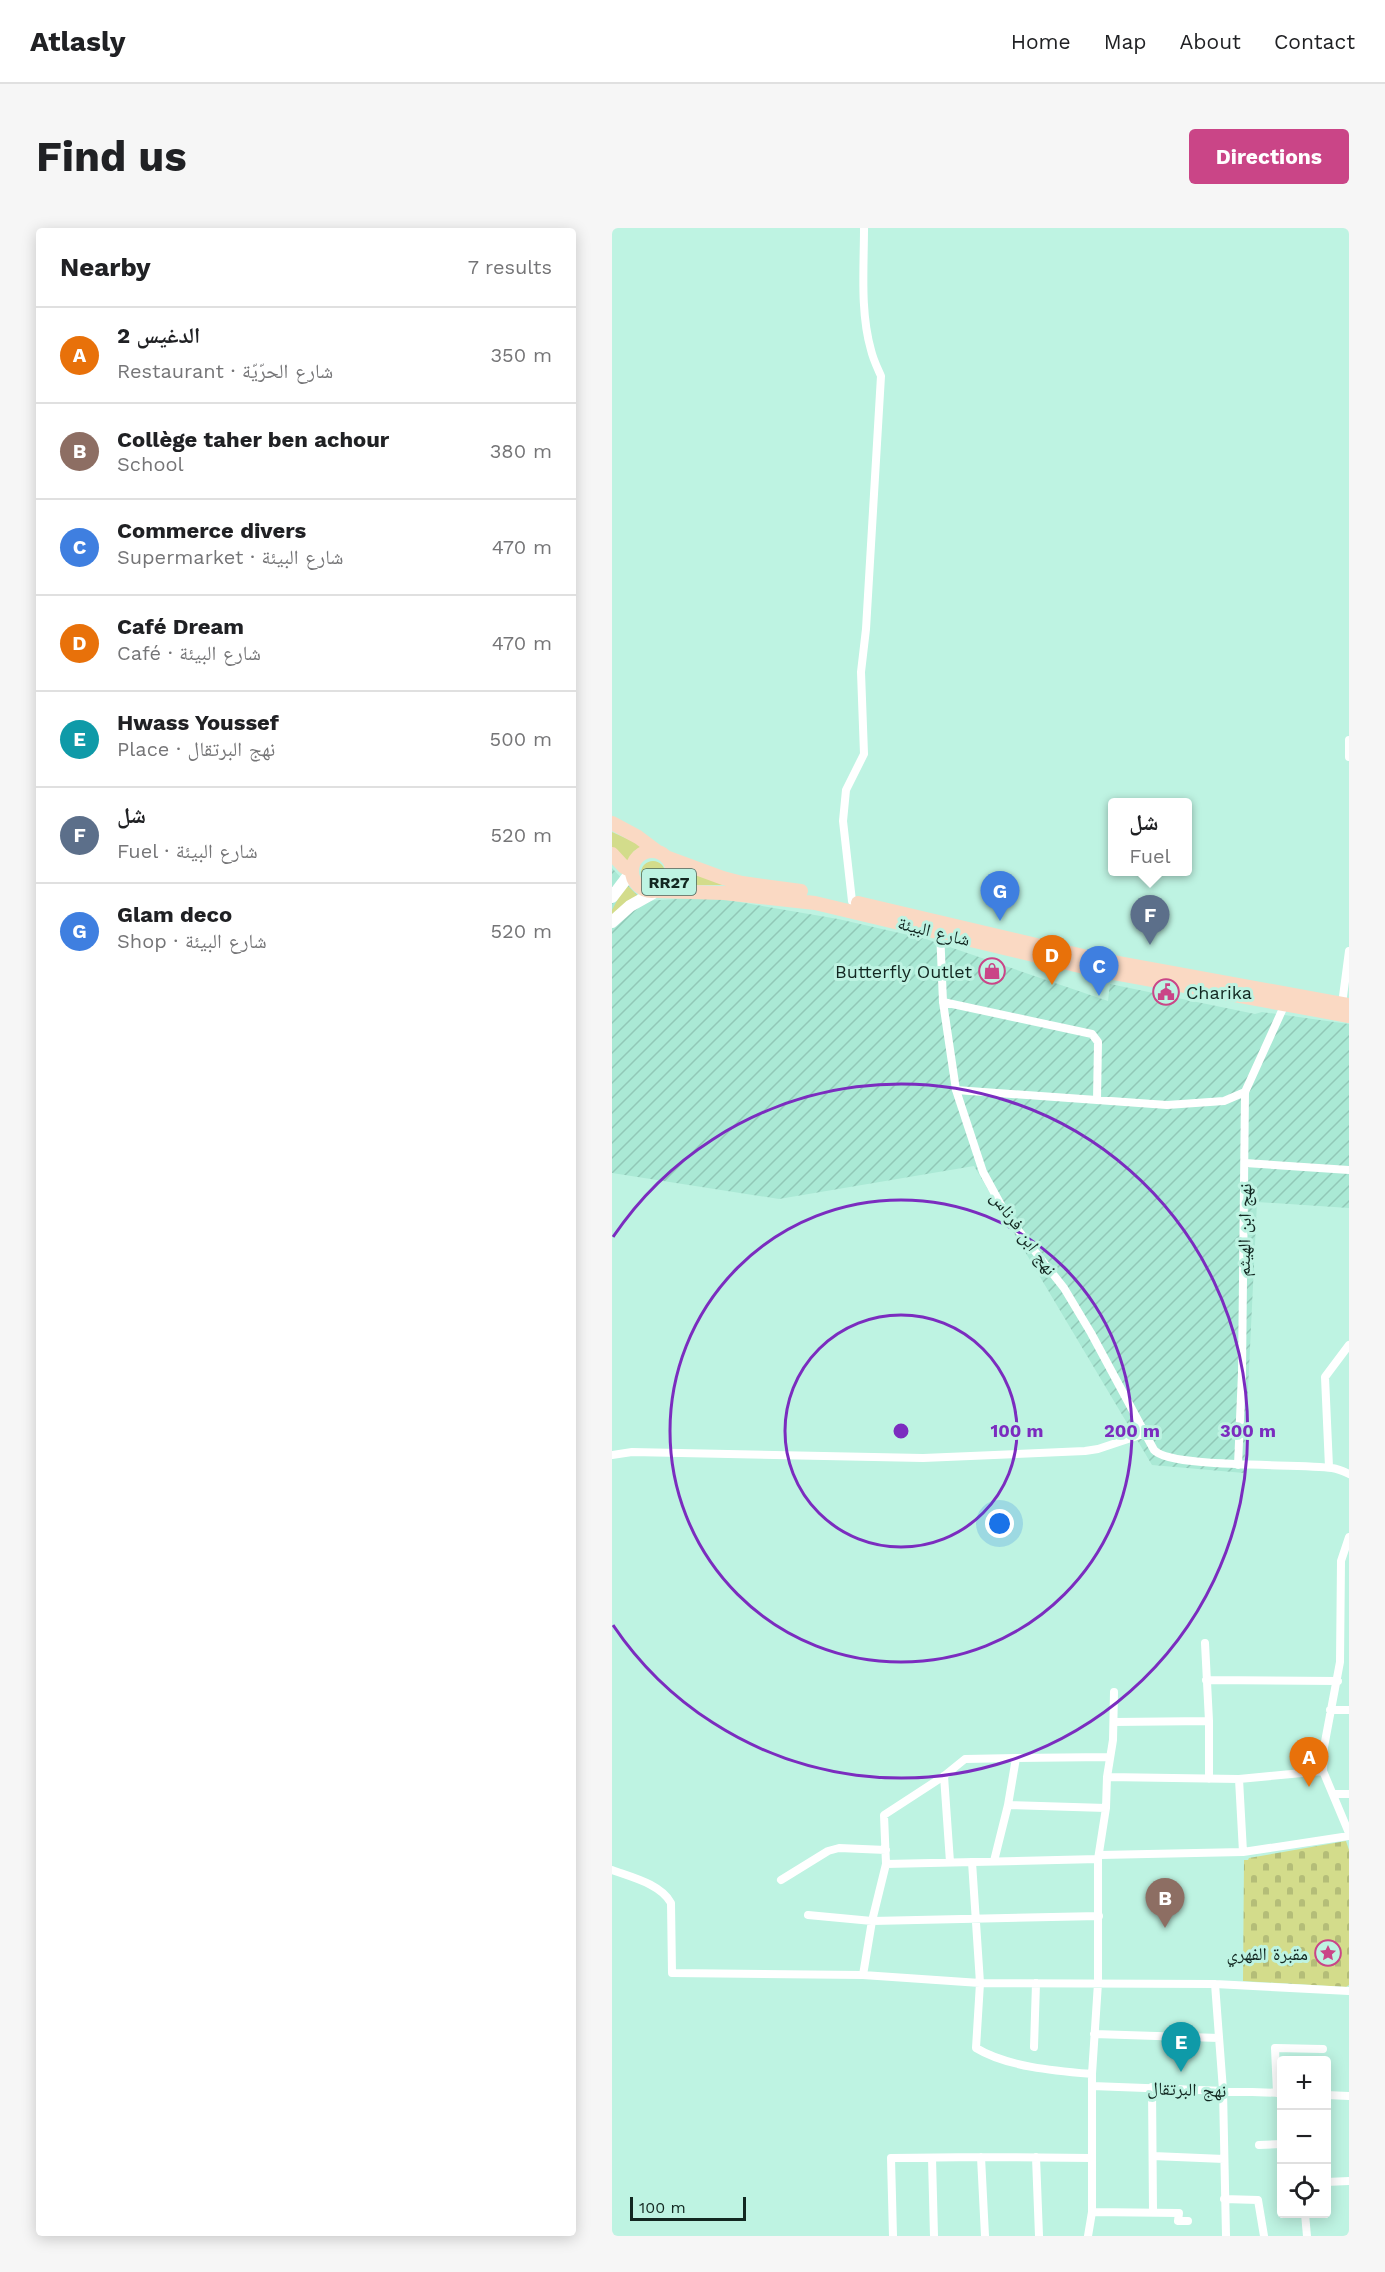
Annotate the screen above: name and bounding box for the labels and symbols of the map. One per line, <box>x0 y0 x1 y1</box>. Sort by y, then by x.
road number: RR27 <box>642 869 696 895</box>
pin: G <box>980 872 1020 921</box>
pin: F <box>1130 896 1170 945</box>
street label: شارع البيئة <box>896 912 972 951</box>
pin: D <box>1032 936 1072 985</box>
pin: C <box>1080 946 1118 996</box>
shop icon: Butterfly Outlet <box>977 956 1007 986</box>
place label: Butterfly Outlet <box>835 961 972 982</box>
public building icon: Charika <box>1151 977 1181 1007</box>
place label: Charika <box>1186 982 1252 1003</box>
street label: نهج ابن الهيثم <box>1233 1183 1257 1277</box>
street label: نهج ابن فرناس <box>985 1187 1061 1280</box>
text: 100 m <box>990 1420 1044 1441</box>
text: 200 m <box>1104 1420 1160 1441</box>
text: 300 m <box>1220 1420 1276 1441</box>
centre of rings <box>891 1421 911 1441</box>
your location <box>985 1509 1014 1538</box>
pin: A <box>1290 1738 1328 1787</box>
pin: B <box>1146 1878 1184 1928</box>
place icon: مقبرة الفهري <box>1313 1938 1343 1968</box>
place label: مقبرة الفهري <box>1226 1943 1308 1968</box>
pin: E <box>1162 2022 1200 2072</box>
street label: نهج البرتقال <box>1147 2077 1227 2103</box>
scale bar <box>630 2194 746 2222</box>

